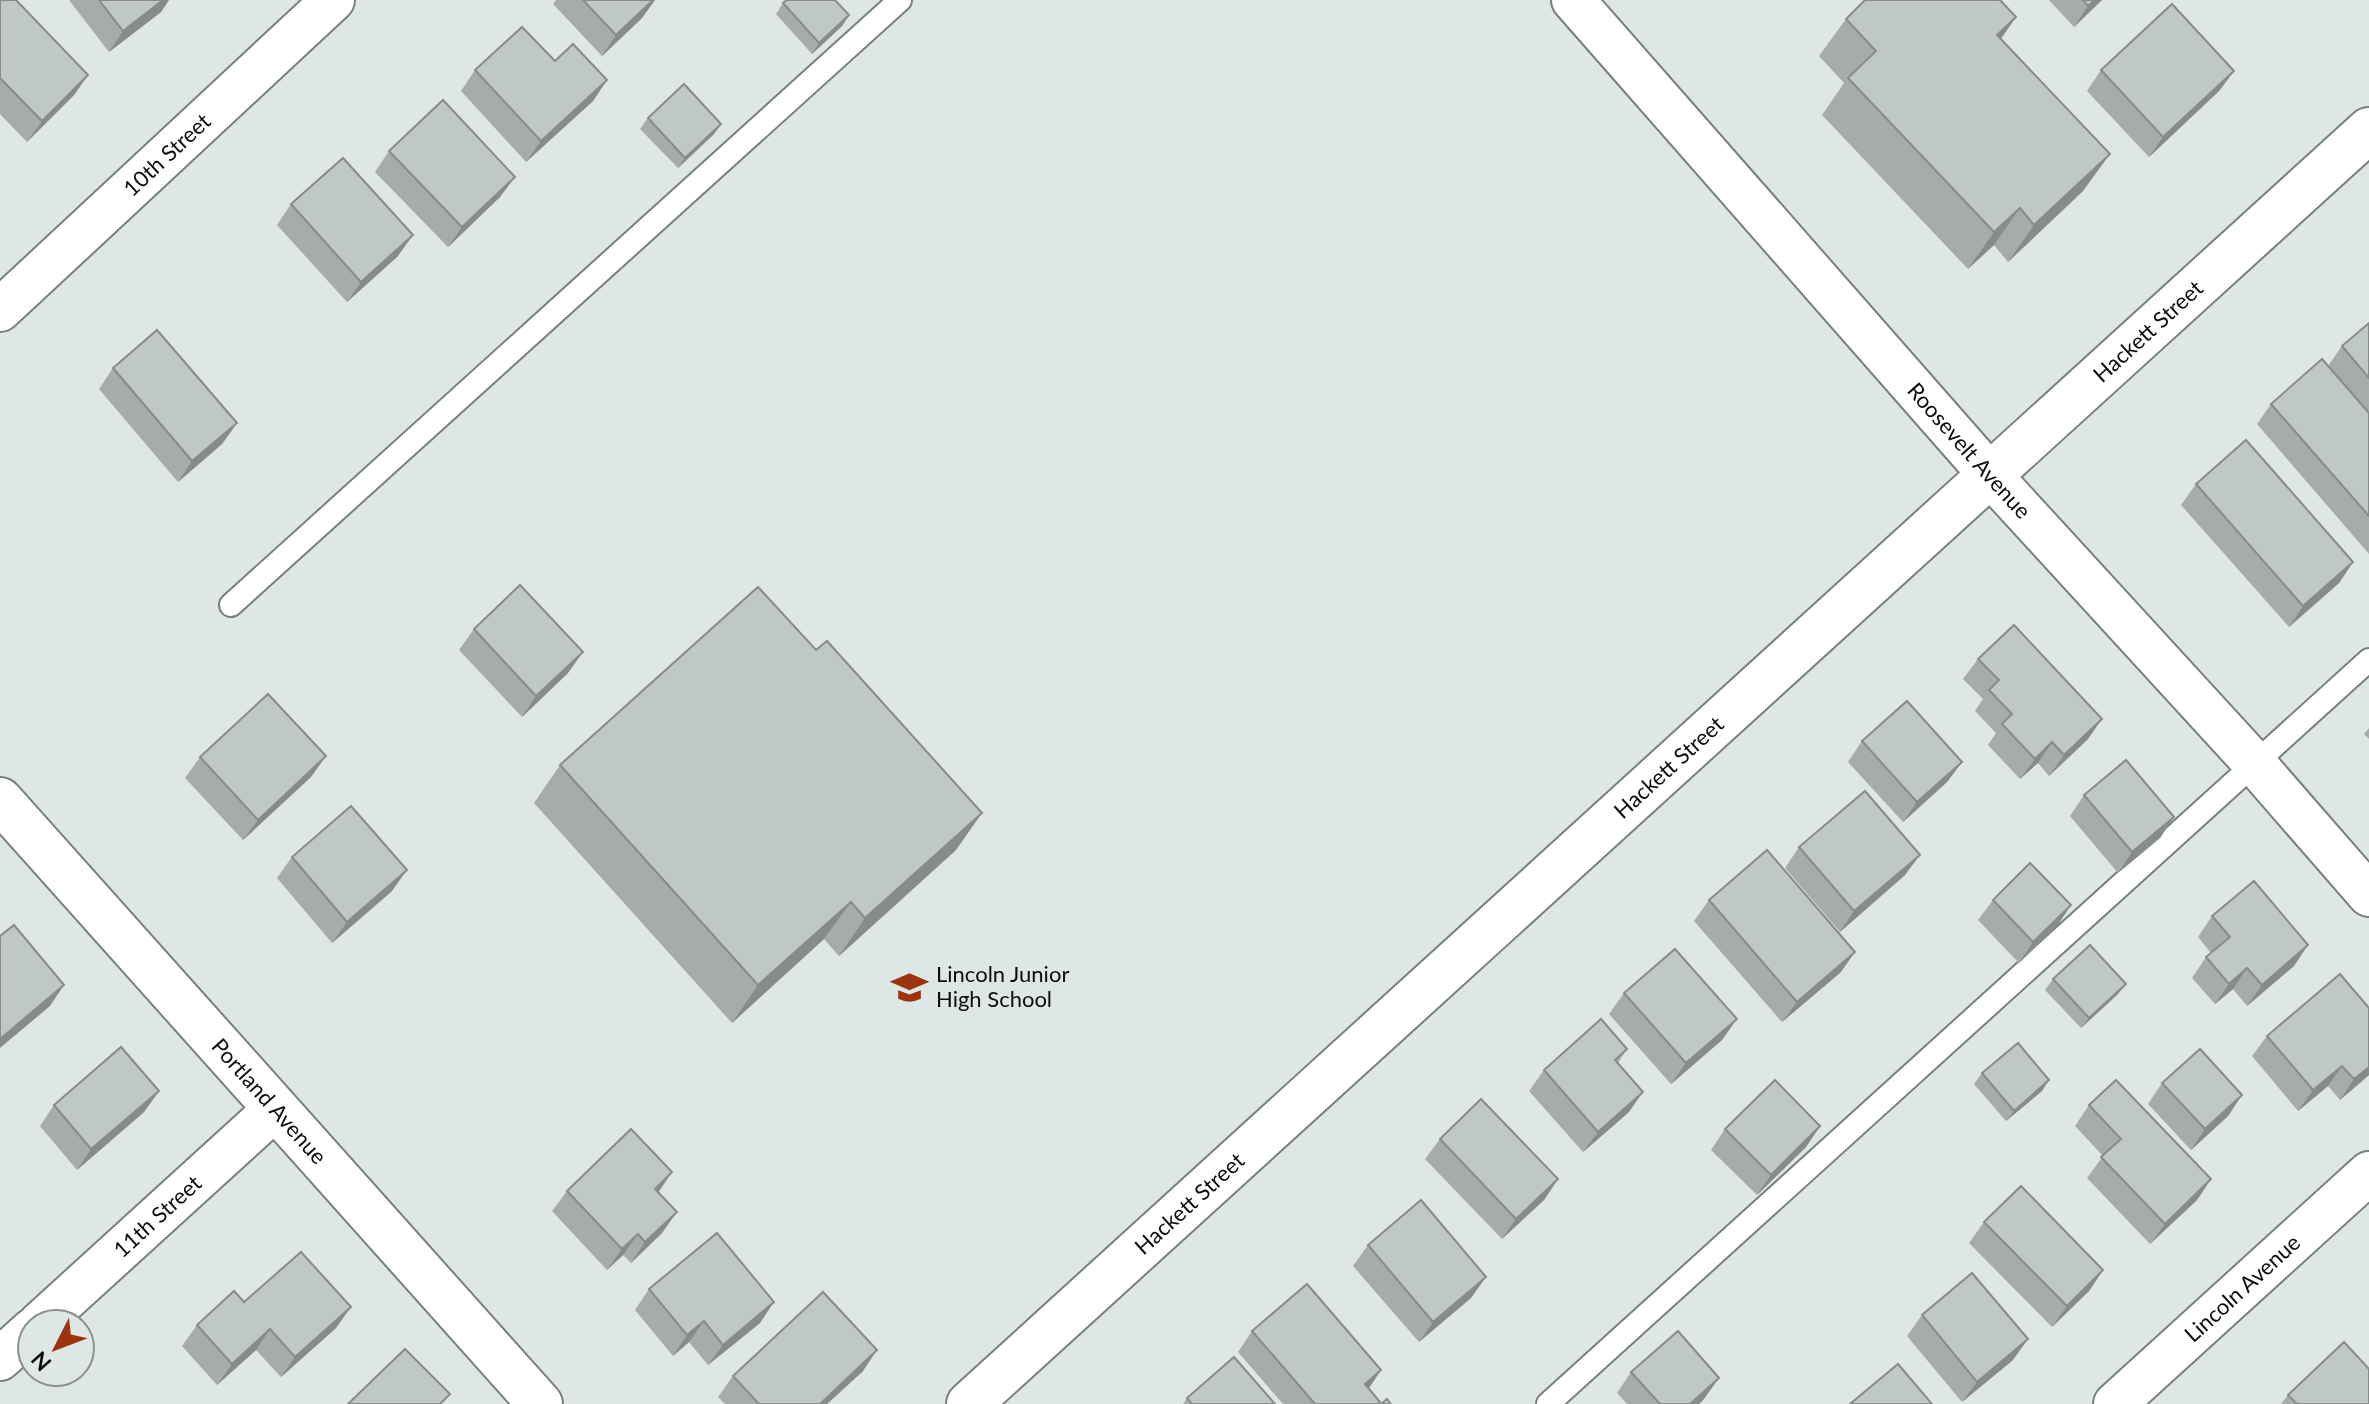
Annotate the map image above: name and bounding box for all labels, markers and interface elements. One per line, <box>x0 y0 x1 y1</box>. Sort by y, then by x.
street label: 10th Street <box>117 107 216 201</box>
street label: Hackett Street <box>2087 274 2208 387</box>
street label: Roosevelt Avenue <box>1902 377 2037 524</box>
street label: Hackett Street <box>1608 710 1729 824</box>
place label: Lincoln Junior High School <box>936 960 1069 1012</box>
school or university icon: Lincoln Junior High School <box>891 968 929 1006</box>
street label: Portland Avenue <box>206 1032 333 1169</box>
street label: Hackett Street <box>1129 1146 1250 1260</box>
street label: 11th Street <box>107 1169 207 1263</box>
street label: Lincoln Avenue <box>2178 1228 2305 1347</box>
north arrow <box>16 1308 96 1388</box>
text: N <box>25 1346 56 1377</box>

